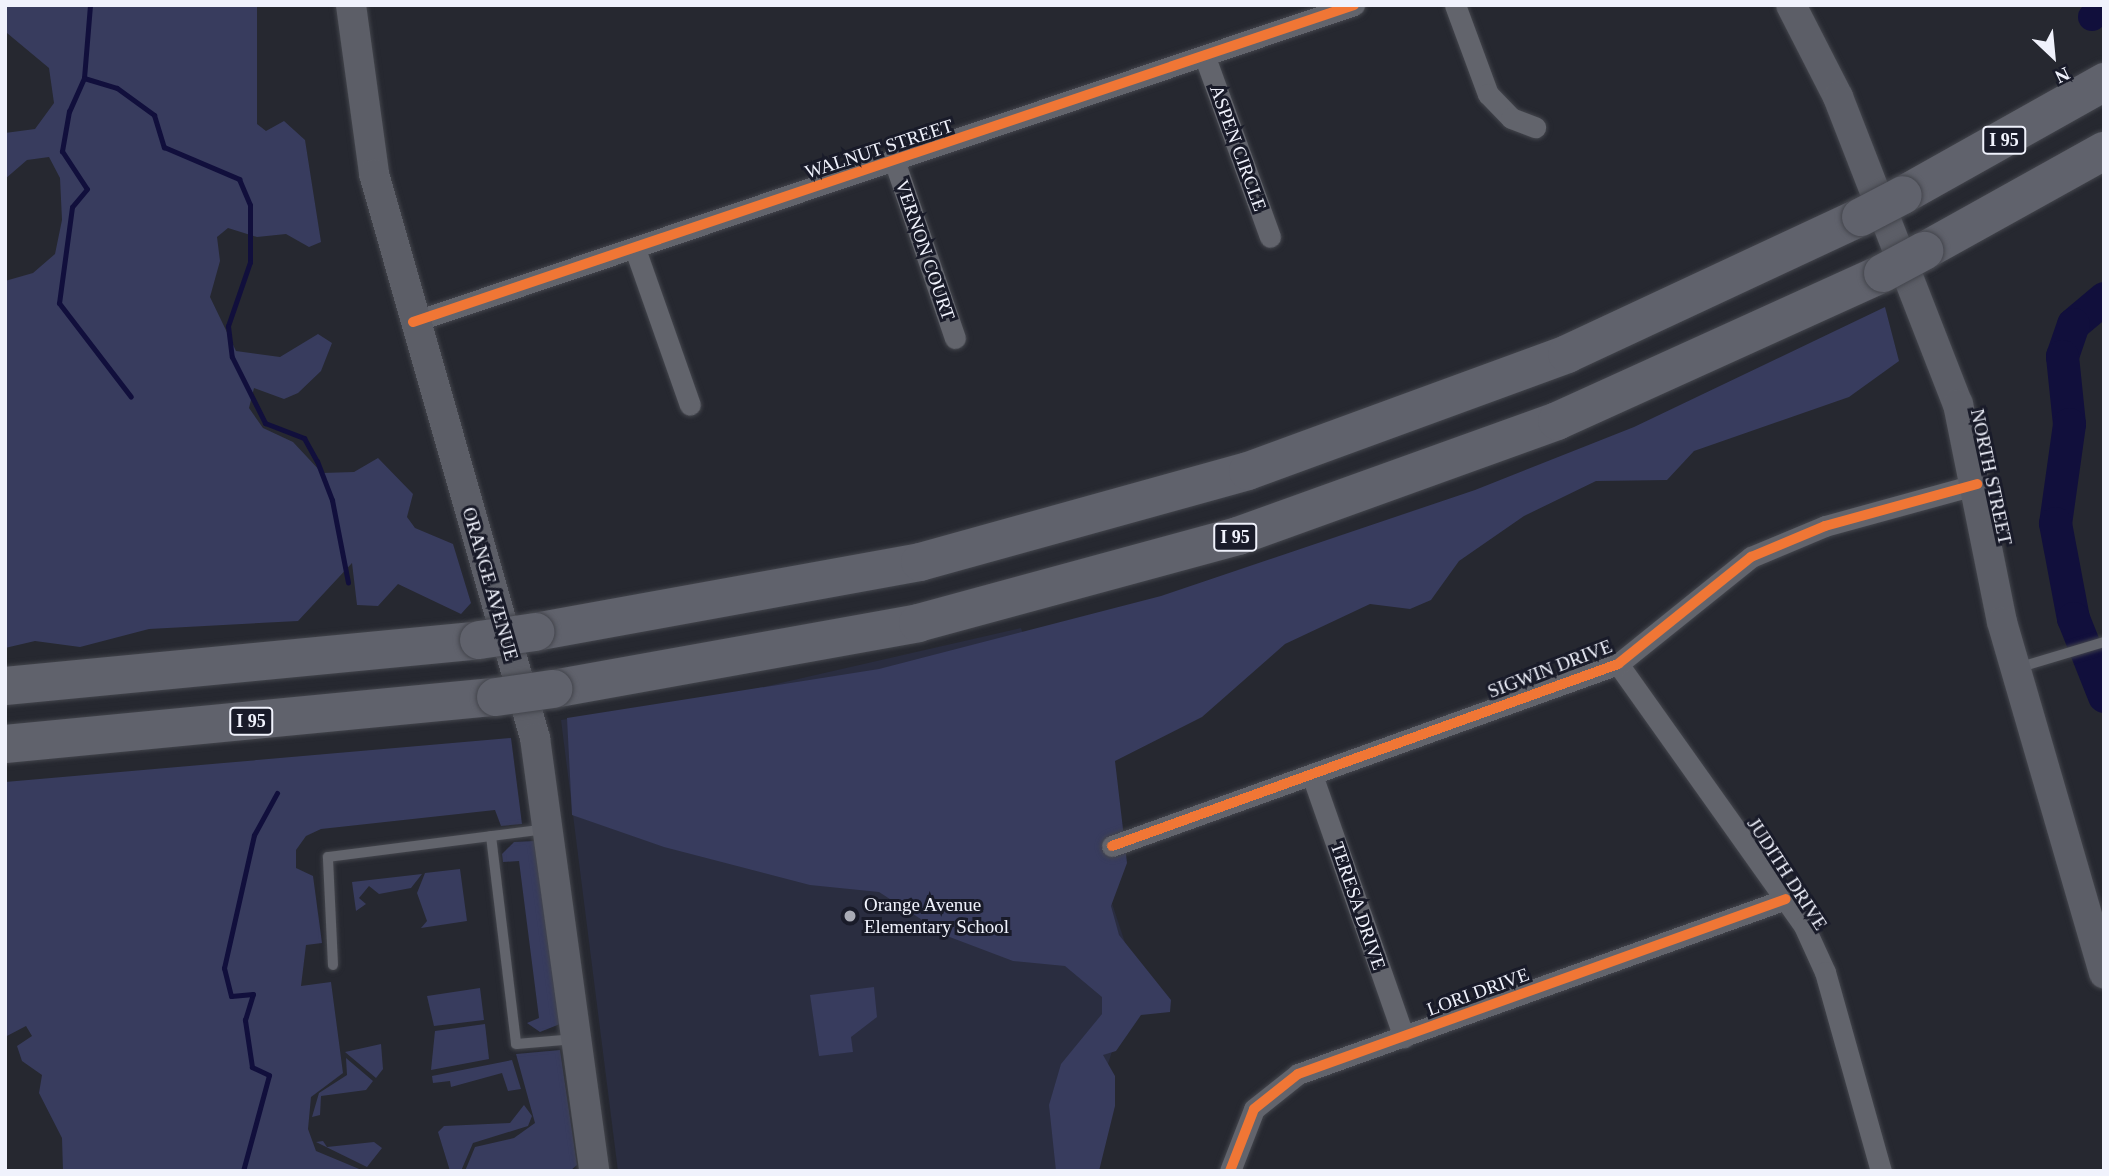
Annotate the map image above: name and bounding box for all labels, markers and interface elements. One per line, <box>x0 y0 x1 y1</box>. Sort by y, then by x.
north arrow <box>2018 21 2088 91</box>
text: N <box>2052 63 2073 88</box>
street label: ASPEN CIRCLE <box>1205 82 1271 214</box>
street label: WALNUT STREET <box>802 114 956 184</box>
road number: I 95 <box>1981 125 2027 154</box>
street label: VERNON COURT <box>890 177 960 323</box>
street label: NORTH STREET <box>1965 407 2017 547</box>
street label: ORANGE AVENUE <box>457 504 523 664</box>
road number: I 95 <box>1212 522 1258 552</box>
street label: SIGWIN DRIVE <box>1485 635 1615 703</box>
road number: I 95 <box>228 706 274 736</box>
street label: JUDITH DRIVE <box>1742 814 1832 934</box>
street label: TERESA DRIVE <box>1325 839 1391 973</box>
place label: Orange Avenue Elementary School <box>864 894 1009 938</box>
marker: Orange Avenue Elementary School <box>842 908 858 924</box>
street label: LORI DRIVE <box>1424 963 1532 1021</box>

